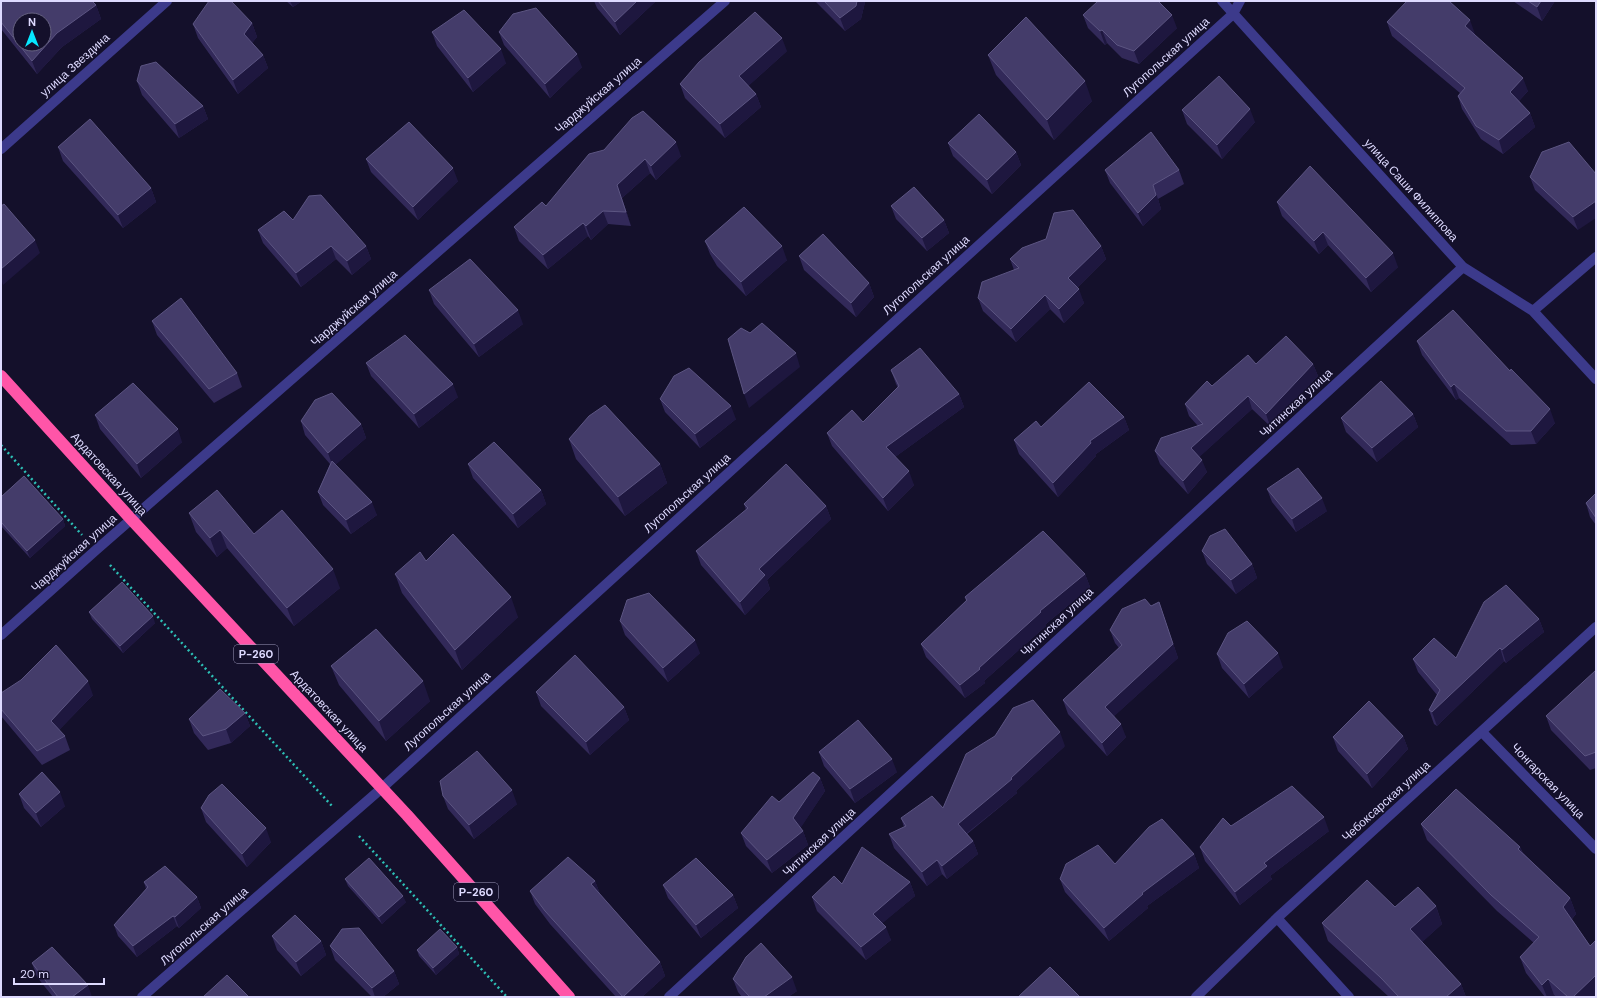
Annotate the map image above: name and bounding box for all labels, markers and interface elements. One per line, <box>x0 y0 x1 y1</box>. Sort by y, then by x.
north arrow <box>12 12 52 52</box>
street label: Лугопольская улица <box>1119 13 1213 100</box>
text: N <box>28 15 36 29</box>
street label: улица Звездина <box>37 29 113 100</box>
street label: Чарджуйская улица <box>551 53 645 137</box>
street label: улица Саши Филиппова <box>1360 135 1462 245</box>
street label: Лугопольская улица <box>879 231 973 318</box>
street label: Чарджуйская улица <box>307 266 401 350</box>
street label: Читинская улица <box>1256 365 1336 441</box>
street label: Ардатовская улица <box>67 429 151 519</box>
street label: Лугопольская улица <box>640 449 734 536</box>
street label: Чарджуйская улица <box>28 510 120 596</box>
street label: Читинская улица <box>1017 584 1097 660</box>
road number: Р-260 <box>234 645 278 663</box>
street label: Ардатовская улица <box>287 666 372 756</box>
street label: Лугопольская улица <box>400 667 494 754</box>
street label: Чонгарская улица <box>1508 740 1589 823</box>
street label: Чебоксарская улица <box>1338 757 1434 845</box>
street label: Читинская улица <box>779 804 859 880</box>
street label: Лугопольская улица <box>157 883 252 969</box>
road number: Р-260 <box>454 883 498 901</box>
scale bar <box>14 960 104 986</box>
text: 20 m <box>20 966 49 982</box>

